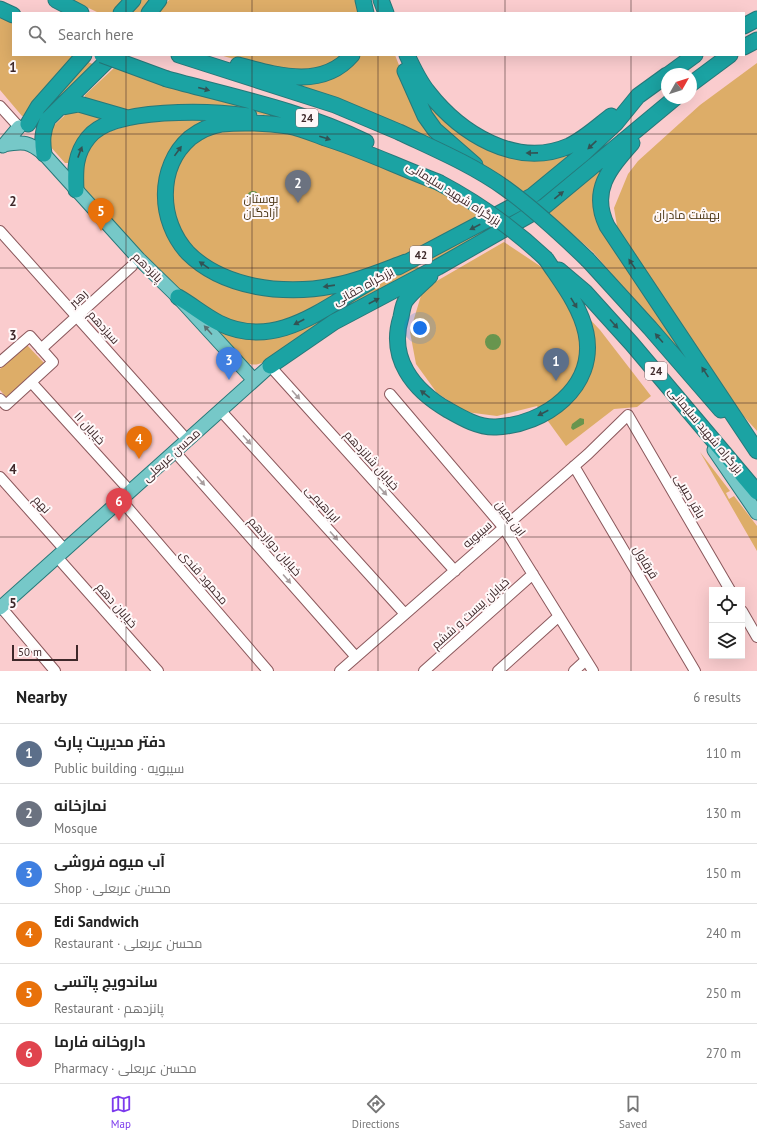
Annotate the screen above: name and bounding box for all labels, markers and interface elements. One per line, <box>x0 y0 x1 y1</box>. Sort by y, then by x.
search box <box>12 12 745 56</box>
icon: search <box>26 23 48 45</box>
text: Search here <box>58 25 134 44</box>
text: 1 <box>9 59 17 76</box>
north arrow <box>661 68 697 104</box>
one-way arrow <box>198 86 210 92</box>
road number: 24 <box>296 109 318 127</box>
one-way arrow <box>319 135 331 141</box>
one-way arrow <box>587 141 597 150</box>
one-way arrow <box>78 145 84 157</box>
one-way arrow <box>174 146 182 157</box>
one-way arrow <box>525 150 538 156</box>
street label: بزرگراه شهید سلیمانی <box>404 158 504 228</box>
pin: 2 <box>285 170 311 203</box>
one-way arrow <box>554 190 565 199</box>
park label: بوستان آزادگان <box>243 191 279 220</box>
text: 2 <box>9 193 17 210</box>
pin: 5 <box>88 198 114 231</box>
park label: بهشت مادران <box>654 207 720 222</box>
one-way arrow <box>469 224 481 230</box>
road number: 42 <box>410 246 432 264</box>
street label: پانزدهم <box>128 249 167 287</box>
one-way arrow <box>628 259 636 269</box>
one-way arrow <box>198 261 209 269</box>
street label: بزرگراه حقانی <box>330 263 396 309</box>
one-way arrow <box>323 283 335 289</box>
street label: رهبر <box>65 286 90 311</box>
one-way arrow <box>368 298 380 305</box>
one-way arrow <box>571 298 578 309</box>
street label: سیزدهم <box>84 307 123 348</box>
your location <box>410 318 430 338</box>
one-way arrow <box>293 319 305 325</box>
one-way arrow <box>609 320 618 329</box>
one-way arrow <box>204 325 213 334</box>
text: 3 <box>9 327 17 344</box>
one-way arrow <box>654 332 663 343</box>
pin: 3 <box>216 347 242 380</box>
pin: 1 <box>543 348 569 381</box>
road number: 24 <box>645 362 667 380</box>
one-way arrow <box>701 366 709 377</box>
street label: بزرگراه شهید سلیمانی <box>665 384 747 476</box>
one-way arrow <box>291 390 300 400</box>
one-way arrow <box>419 390 430 398</box>
street label: خیابان ۱۱ <box>71 408 109 448</box>
one-way arrow <box>537 409 549 416</box>
street label: محسن عربعلی <box>139 425 203 485</box>
pin: 4 <box>126 426 152 459</box>
street label: خیابان شانزدهم <box>341 427 403 494</box>
one-way arrow <box>242 435 252 445</box>
text: 4 <box>9 461 17 478</box>
street label: باقر حبیبی <box>671 471 709 521</box>
one-way arrow <box>196 476 205 486</box>
street label: ابراهیمی <box>302 482 344 526</box>
one-way arrow <box>378 486 388 496</box>
pin: 6 <box>106 488 132 521</box>
street label: نهم <box>29 492 54 517</box>
street label: ابن یمین <box>493 497 529 539</box>
street label: خیابان دوازدهم <box>244 513 305 579</box>
street label: سیبویه <box>459 517 495 551</box>
one-way arrow <box>330 531 339 541</box>
street label: قرقاول <box>630 543 662 581</box>
street label: محمود قندی <box>176 547 232 607</box>
one-way arrow <box>282 573 291 584</box>
street label: خیابان بیست و ششم <box>428 574 513 653</box>
street label: خیابان دهم <box>93 579 141 631</box>
map controls <box>709 587 745 659</box>
button: locate <box>709 587 745 623</box>
text: 5 <box>9 595 17 612</box>
button: layers <box>709 623 745 659</box>
scale bar <box>12 643 78 662</box>
text: 50 m <box>18 645 42 659</box>
text: Nearby <box>16 686 67 708</box>
text: 6 results <box>693 689 741 706</box>
text: دفتر مدیریت پارک <box>54 732 166 751</box>
text: 1 <box>25 745 33 762</box>
text: 110 m <box>706 745 741 762</box>
text: Public building · سیبویه <box>54 760 184 777</box>
text: نمازخانه <box>54 796 107 815</box>
text: 2 <box>25 805 33 822</box>
text: 130 m <box>706 805 741 822</box>
text: Mosque <box>54 820 97 837</box>
text: آب میوه فروشی <box>54 852 165 871</box>
text: 3 <box>25 865 33 882</box>
text: 150 m <box>706 865 741 882</box>
text: Shop · محسن عربعلی <box>54 880 171 897</box>
text: Edi Sandwich <box>54 912 139 931</box>
text: 4 <box>25 925 33 942</box>
text: 240 m <box>706 925 741 942</box>
text: Restaurant · محسن عربعلی <box>54 935 202 952</box>
text: ساندویچ پاتسی <box>54 972 158 991</box>
text: 5 <box>25 985 33 1002</box>
text: 250 m <box>706 985 741 1002</box>
text: Restaurant · پانزدهم <box>54 1000 164 1017</box>
text: داروخانه فارما <box>54 1032 146 1051</box>
text: 6 <box>25 1045 33 1062</box>
text: 270 m <box>706 1045 741 1062</box>
text: Pharmacy · محسن عربعلی <box>54 1060 196 1077</box>
tab: Map <box>110 1093 132 1131</box>
tab: Directions <box>352 1093 399 1131</box>
tab: Saved <box>619 1093 647 1131</box>

